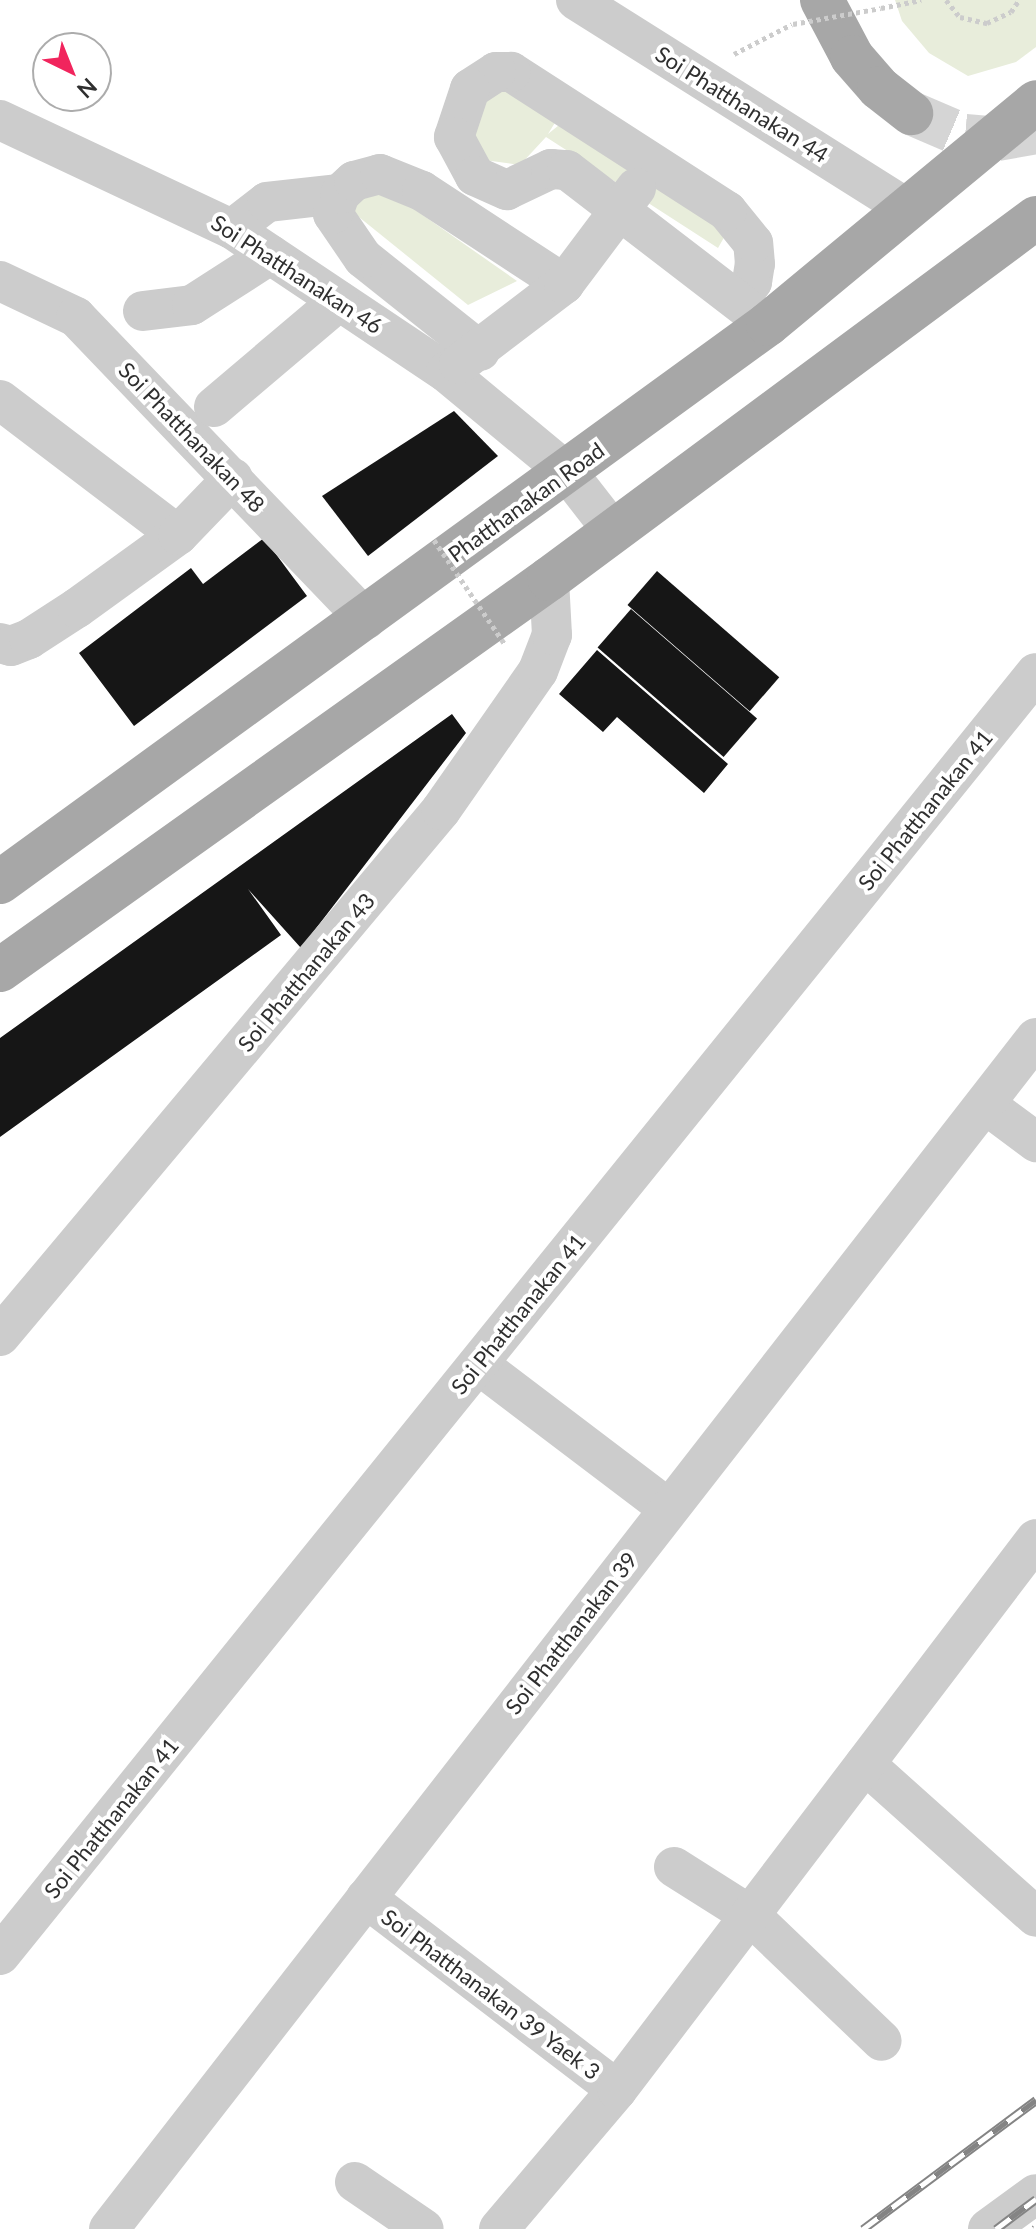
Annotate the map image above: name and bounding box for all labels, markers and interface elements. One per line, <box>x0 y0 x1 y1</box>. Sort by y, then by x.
north arrow <box>32 32 112 112</box>
street label: Soi Phatthanakan 44 <box>651 40 833 168</box>
text: N <box>72 73 103 104</box>
street label: Soi Phatthanakan 46 <box>207 209 387 339</box>
street label: Soi Phatthanakan 48 <box>114 356 270 518</box>
street label: Phatthanakan Road <box>443 437 609 567</box>
street label: Soi Phatthanakan 41 <box>852 725 998 895</box>
street label: Soi Phatthanakan 43 <box>232 888 380 1056</box>
street label: Soi Phatthanakan 41 <box>445 1229 591 1399</box>
street label: Soi Phatthanakan 39 <box>500 1547 642 1719</box>
street label: Soi Phatthanakan 41 <box>38 1733 184 1903</box>
street label: Soi Phatthanakan 39 Yaek 3 <box>376 1903 606 2085</box>

